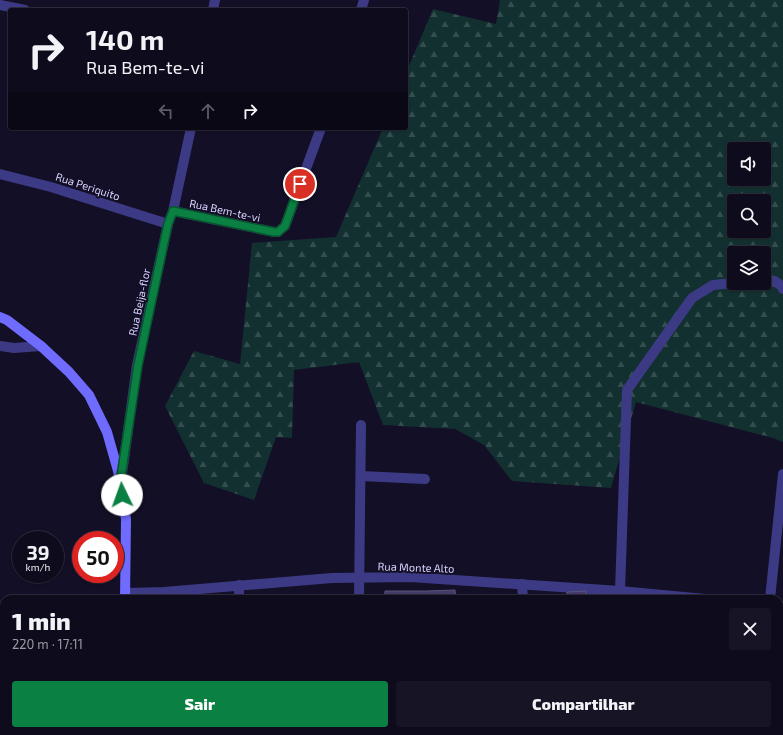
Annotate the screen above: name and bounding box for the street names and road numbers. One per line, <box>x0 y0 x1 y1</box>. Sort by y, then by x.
street label: Rua Periquito <box>54 170 122 202</box>
street label: Rua Bem-te-vi <box>188 196 262 224</box>
street label: Rua Beija-flor <box>126 266 154 337</box>
street label: Rua Monte Alto <box>377 559 455 575</box>

